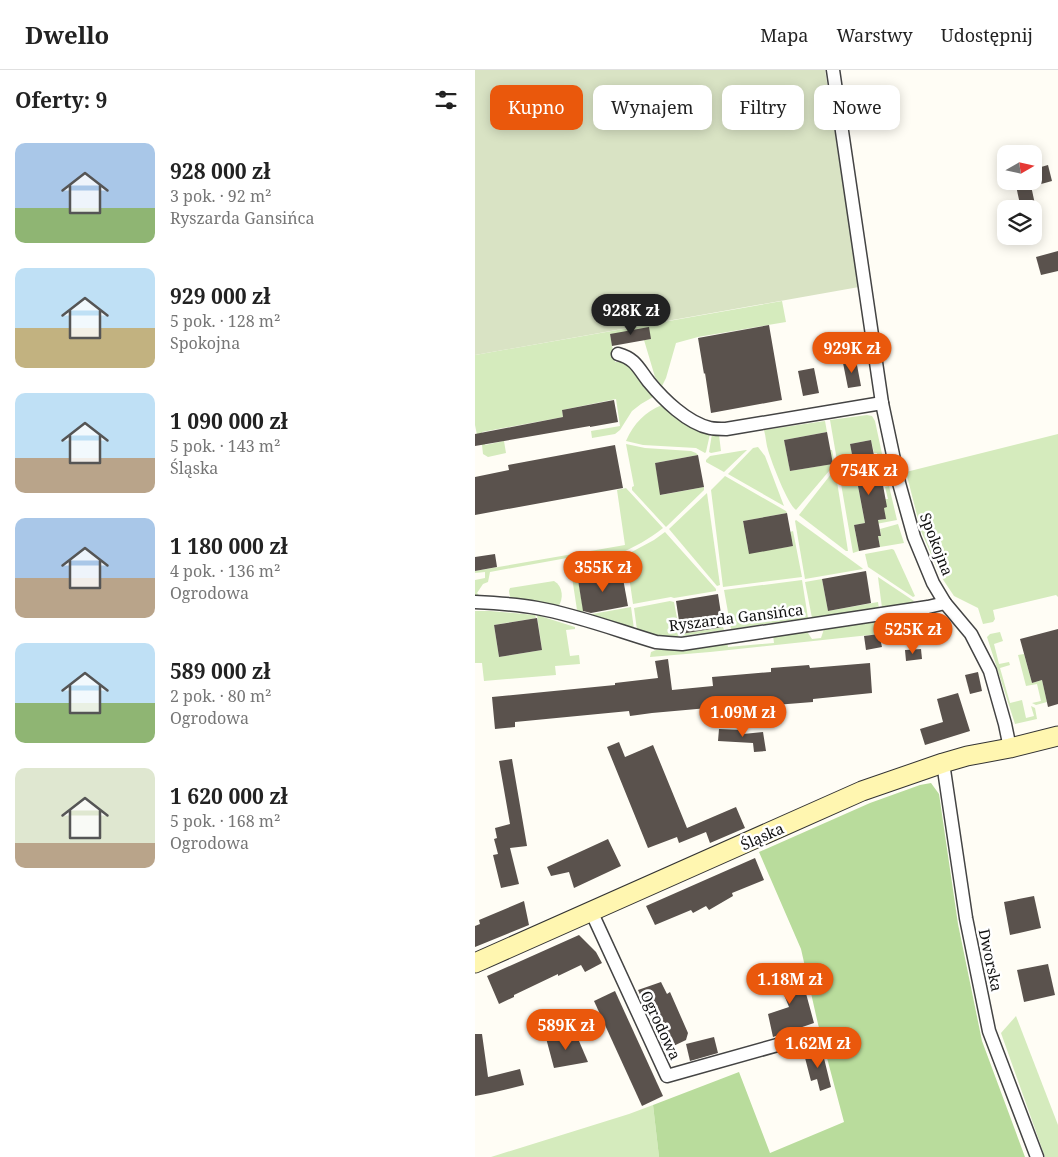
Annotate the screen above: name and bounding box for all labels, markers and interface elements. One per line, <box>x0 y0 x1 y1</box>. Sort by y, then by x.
text: Dwello <box>25 18 109 51</box>
text: Mapa <box>760 23 808 47</box>
text: Warstwy <box>836 23 913 47</box>
text: Udostępnij <box>941 23 1033 47</box>
chip: Kupno <box>490 85 583 130</box>
chip: Wynajem <box>593 85 712 130</box>
chip: Filtry <box>722 85 804 130</box>
chip: Nowe <box>814 85 900 130</box>
text: Oferty: 9 <box>15 86 107 114</box>
icon: filters <box>432 86 460 114</box>
north arrow <box>997 145 1043 190</box>
map controls <box>997 145 1042 245</box>
text: 928 000 zł <box>170 157 271 185</box>
icon: home <box>55 163 115 223</box>
text: 3 pok. · 92 m² <box>170 185 271 207</box>
button: layers <box>997 200 1042 245</box>
text: Ryszarda Gansińca <box>170 207 314 229</box>
text: 929 000 zł <box>170 282 271 310</box>
icon: home <box>55 288 115 348</box>
pin: 928K zł <box>585 294 677 336</box>
text: 928K zł <box>602 299 660 321</box>
text: 5 pok. · 128 m² <box>170 310 280 332</box>
text: Spokojna <box>170 332 240 354</box>
pin: 929K zł <box>806 332 898 374</box>
text: 929K zł <box>823 337 881 359</box>
text: 1 090 000 zł <box>170 407 288 435</box>
icon: home <box>55 413 115 473</box>
text: 5 pok. · 143 m² <box>170 435 280 457</box>
pin: 754K zł <box>823 454 915 496</box>
text: Śląska <box>170 457 218 479</box>
text: 754K zł <box>840 459 898 481</box>
street label: Spokojna <box>916 510 958 578</box>
text: 1 180 000 zł <box>170 532 288 560</box>
icon: home <box>55 538 115 598</box>
pin: 355K zł <box>557 550 649 593</box>
text: 355K zł <box>574 556 632 578</box>
text: 4 pok. · 136 m² <box>170 560 280 582</box>
text: Ogrodowa <box>170 582 249 604</box>
street label: Ryszarda Gansińca <box>668 599 804 635</box>
pin: 525K zł <box>867 612 959 655</box>
text: 525K zł <box>884 618 942 640</box>
text: 589 000 zł <box>170 657 271 685</box>
icon: home <box>55 663 115 723</box>
text: 2 pok. · 80 m² <box>170 685 271 707</box>
pin: 1.09M zł <box>691 696 795 738</box>
text: 1.09M zł <box>710 701 776 723</box>
text: Ogrodowa <box>170 707 249 729</box>
text: 1 620 000 zł <box>170 782 288 810</box>
icon: home <box>55 788 115 848</box>
text: 5 pok. · 168 m² <box>170 810 280 832</box>
street label: Śląska <box>737 818 787 854</box>
text: Ogrodowa <box>170 832 249 854</box>
street label: Dworska <box>975 927 1007 993</box>
pin: 1.18M zł <box>738 962 842 1005</box>
text: 1.18M zł <box>757 968 823 990</box>
street label: Ogrodowa <box>636 987 686 1063</box>
pin: 589K zł <box>520 1008 612 1051</box>
text: 589K zł <box>537 1014 595 1036</box>
pin: 1.62M zł <box>766 1026 870 1069</box>
text: 1.62M zł <box>785 1032 851 1054</box>

